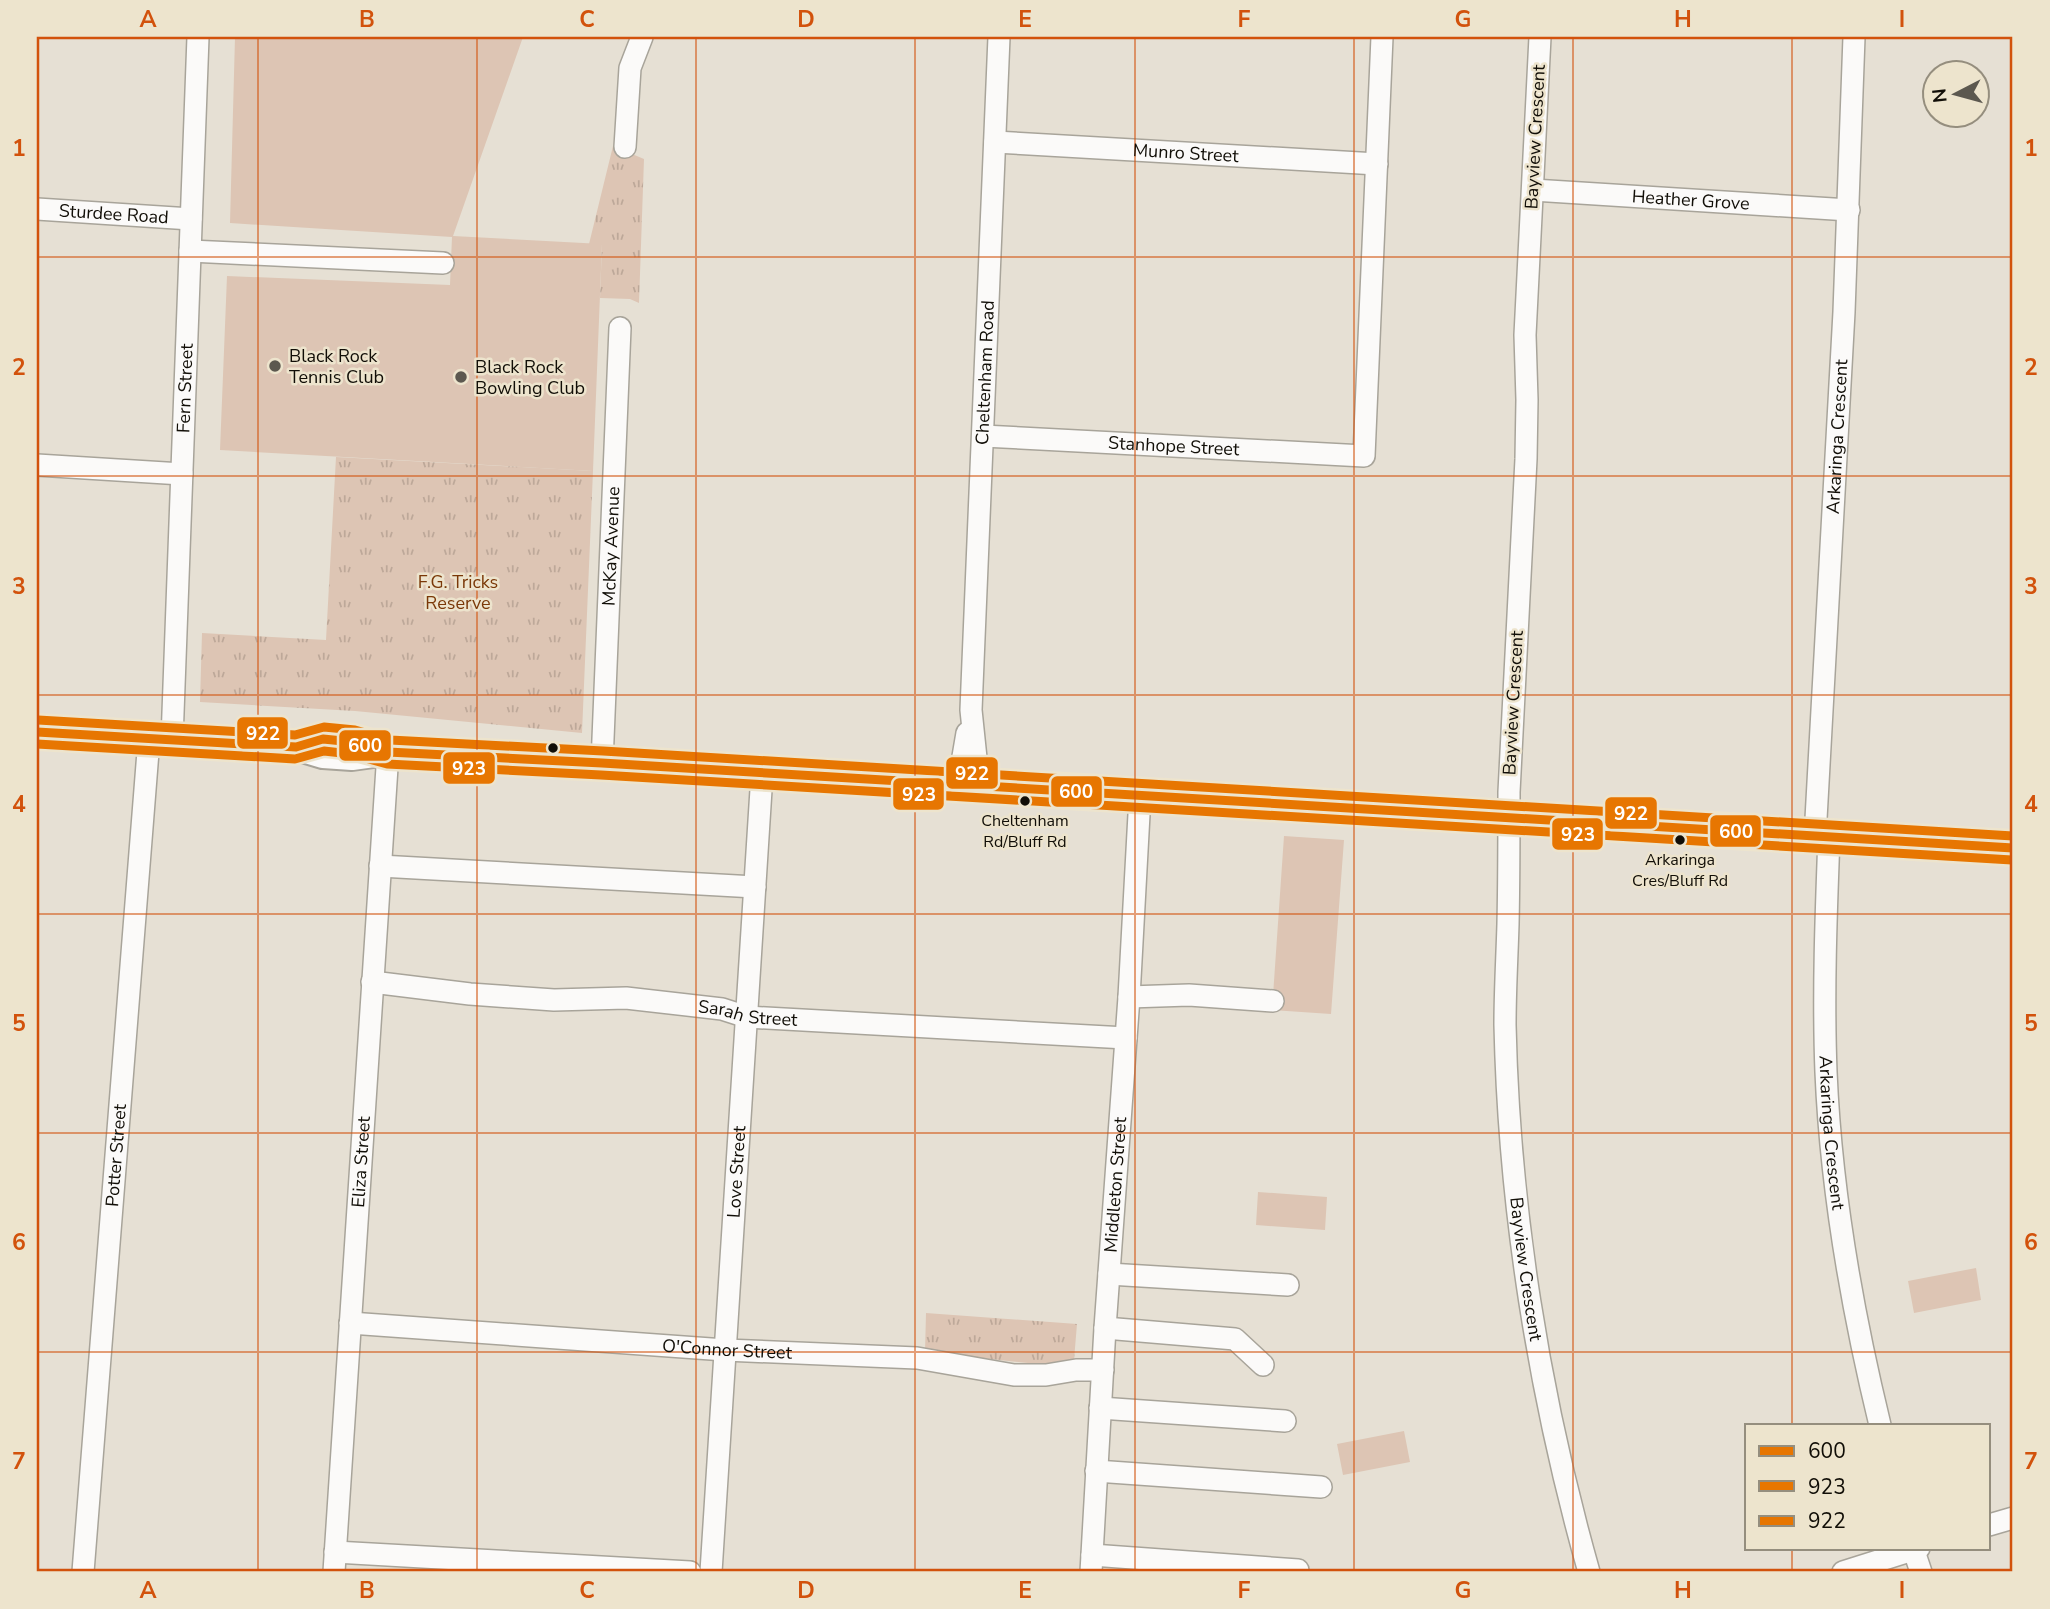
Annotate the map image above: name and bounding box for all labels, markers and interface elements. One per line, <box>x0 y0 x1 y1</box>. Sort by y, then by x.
text: A <box>139 4 157 35</box>
text: B <box>359 4 375 35</box>
text: C <box>579 4 595 35</box>
text: D <box>797 4 815 35</box>
text: E <box>1018 4 1032 35</box>
text: F <box>1238 4 1251 35</box>
text: G <box>1455 4 1471 35</box>
text: H <box>1674 4 1692 35</box>
text: I <box>1899 4 1905 35</box>
north arrow <box>1920 60 1990 130</box>
street label: Bayview Crescent <box>1519 63 1551 210</box>
text: N <box>1926 87 1954 104</box>
text: 1 <box>12 133 26 164</box>
text: 1 <box>2024 133 2038 164</box>
street label: Munro Street <box>1132 138 1240 168</box>
street label: Heather Grove <box>1631 184 1750 216</box>
street label: Sturdee Road <box>58 198 170 230</box>
street label: Cheltenham Road <box>970 300 1000 446</box>
street label: Fern Street <box>171 342 199 433</box>
place label: Black Rock Tennis Club <box>289 344 384 389</box>
text: 2 <box>12 352 26 383</box>
text: 2 <box>2024 352 2038 383</box>
place label: Black Rock Bowling Club <box>475 355 585 400</box>
marker: Black Rock Tennis Club <box>267 358 283 374</box>
street label: Arkaringa Crescent <box>1821 358 1853 514</box>
marker: Black Rock Bowling Club <box>453 369 469 385</box>
street label: Stanhope Street <box>1108 431 1241 461</box>
street label: McKay Avenue <box>597 486 625 606</box>
park label: F.G. Tricks Reserve <box>418 570 498 615</box>
text: 3 <box>12 571 26 602</box>
text: 3 <box>2024 571 2038 602</box>
street label: Bayview Crescent <box>1497 629 1529 776</box>
line badge: 922 <box>236 716 289 750</box>
text: 922 <box>246 721 280 747</box>
line badge: 600 <box>338 729 392 762</box>
text: 600 <box>348 733 382 759</box>
unlabelled marker <box>546 741 560 755</box>
line badge: 923 <box>442 751 496 785</box>
text: 923 <box>452 756 486 782</box>
line badge: 922 <box>945 756 999 790</box>
text: 922 <box>955 761 989 787</box>
line badge: 600 <box>1050 775 1103 808</box>
line badge: 923 <box>892 777 945 811</box>
text: 600 <box>1059 779 1093 805</box>
text: 923 <box>902 782 936 808</box>
text: 4 <box>12 789 26 820</box>
text: 4 <box>2024 789 2038 820</box>
marker: Cheltenham Rd/Bluff Rd <box>1018 794 1032 808</box>
line badge: 922 <box>1604 796 1658 830</box>
text: 922 <box>1614 801 1648 827</box>
place label: Cheltenham Rd/Bluff Rd <box>981 810 1069 853</box>
line badge: 600 <box>1709 814 1762 848</box>
line badge: 923 <box>1551 817 1604 851</box>
text: 600 <box>1719 819 1753 845</box>
text: 923 <box>1561 822 1595 848</box>
marker: Arkaringa Cres/Bluff Rd <box>1673 833 1687 847</box>
place label: Arkaringa Cres/Bluff Rd <box>1632 849 1728 892</box>
street label: Sarah Street <box>697 994 799 1032</box>
text: 5 <box>12 1008 26 1039</box>
text: 5 <box>2024 1008 2038 1039</box>
street label: Arkaringa Crescent <box>1813 1055 1850 1212</box>
street label: Potter Street <box>100 1102 132 1208</box>
street label: Eliza Street <box>346 1115 376 1208</box>
street label: Middleton Street <box>1099 1116 1132 1253</box>
street label: Love Street <box>722 1124 752 1219</box>
street label: Bayview Crescent <box>1504 1196 1548 1343</box>
text: 6 <box>12 1227 26 1258</box>
text: 6 <box>2024 1227 2038 1258</box>
street label: O'Connor Street <box>661 1334 793 1365</box>
legend <box>1745 1424 1990 1550</box>
text: 600 <box>1808 1437 1846 1465</box>
text: 7 <box>12 1446 26 1477</box>
text: 7 <box>2024 1446 2038 1477</box>
text: 923 <box>1808 1473 1846 1501</box>
text: 922 <box>1808 1507 1846 1535</box>
text: A <box>139 1575 157 1606</box>
text: B <box>359 1575 375 1606</box>
text: C <box>579 1575 595 1606</box>
text: D <box>797 1575 815 1606</box>
text: E <box>1018 1575 1032 1606</box>
text: F <box>1238 1575 1251 1606</box>
text: G <box>1455 1575 1471 1606</box>
text: H <box>1674 1575 1692 1606</box>
text: I <box>1899 1575 1905 1606</box>

